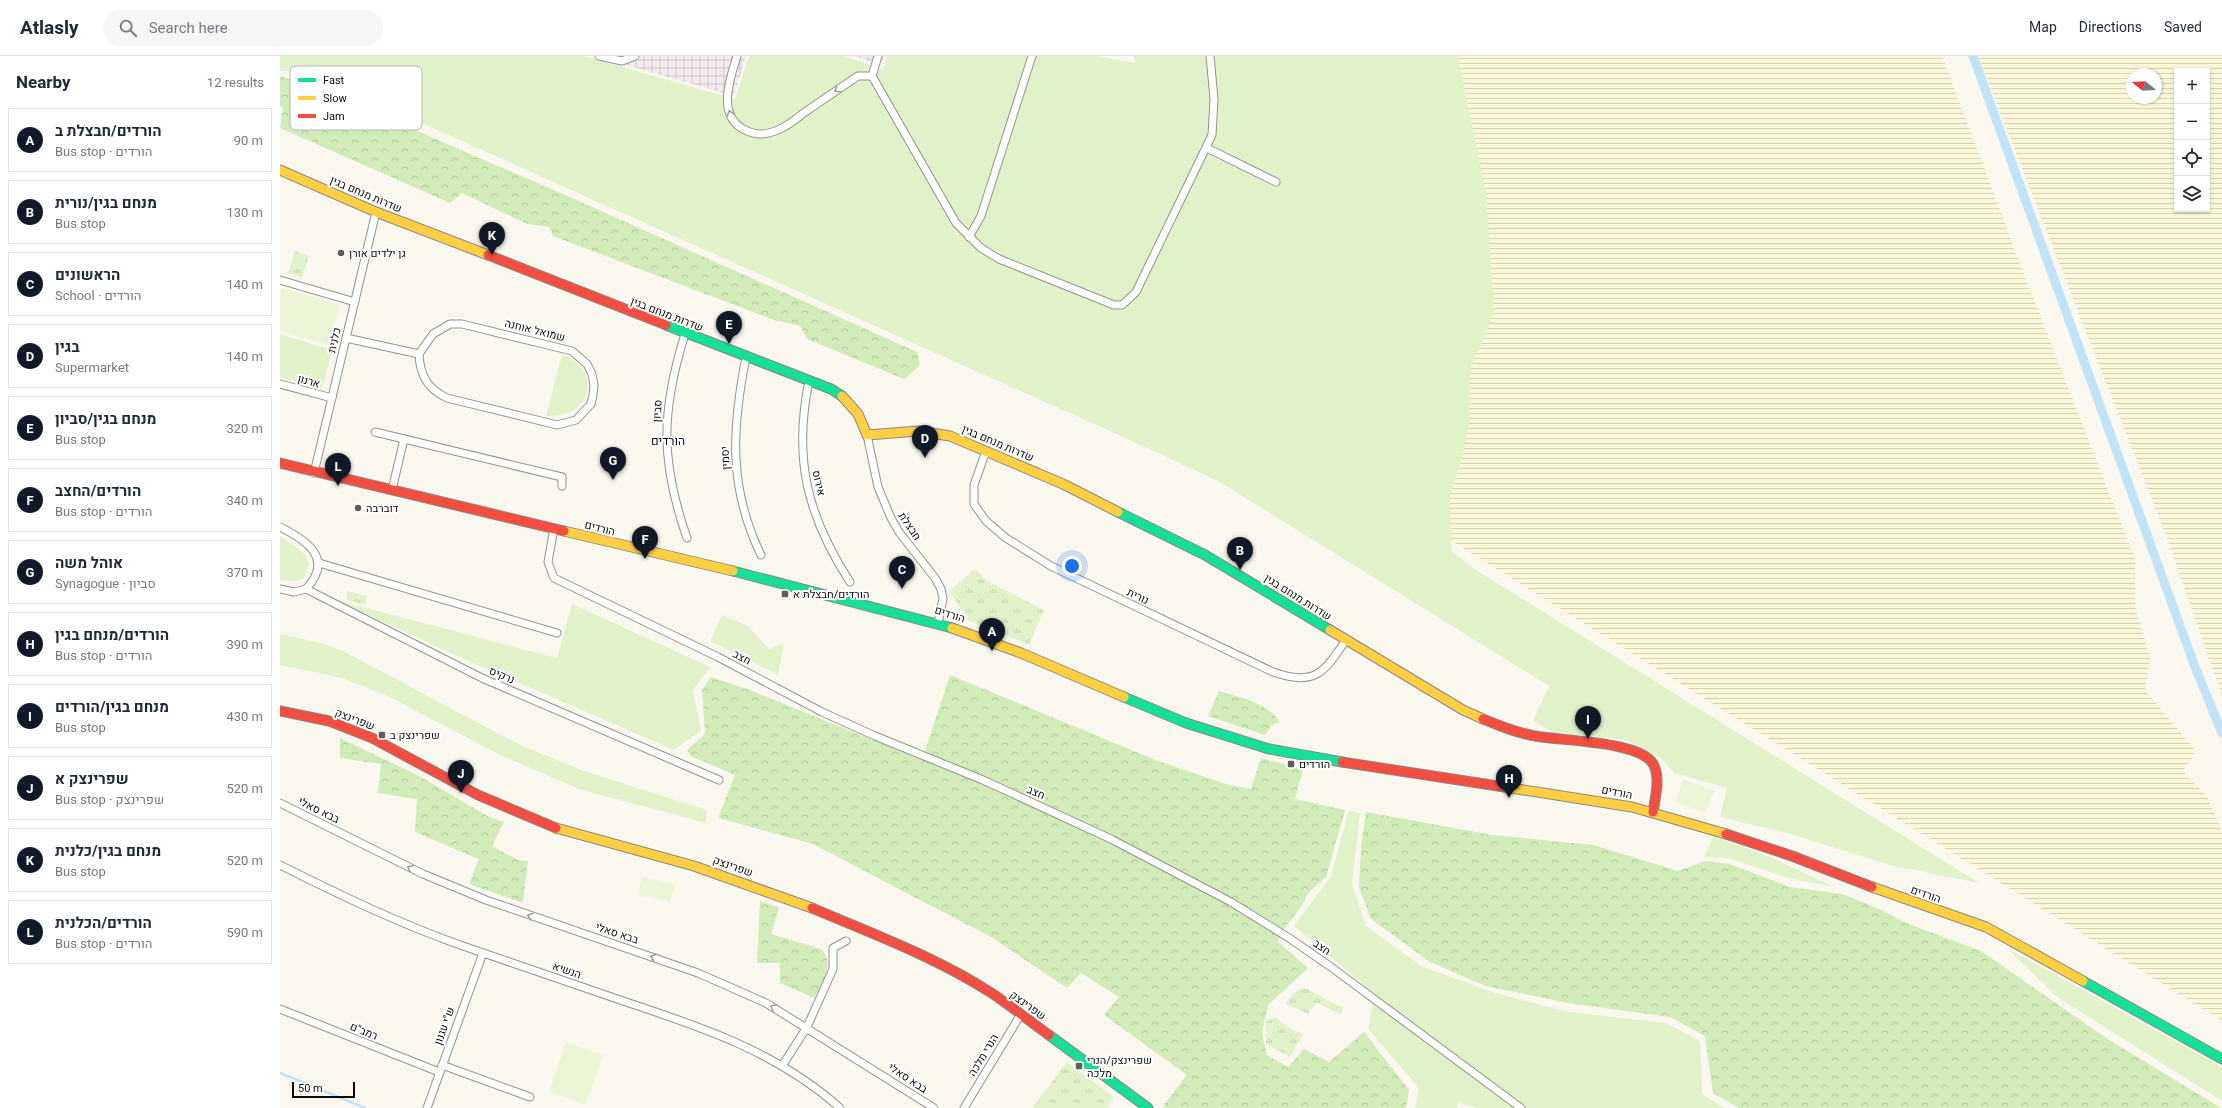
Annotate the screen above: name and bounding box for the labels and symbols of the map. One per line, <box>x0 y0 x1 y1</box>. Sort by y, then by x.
legend <box>290 66 422 130</box>
north arrow <box>2126 68 2162 104</box>
text: Fast <box>323 72 345 89</box>
one-way arrow <box>835 85 842 92</box>
text: Slow <box>323 90 347 107</box>
text: Jam <box>323 108 345 125</box>
one-way arrow <box>726 110 735 117</box>
street label: שדרות מנחם בגין <box>327 172 404 217</box>
pin: K <box>479 222 505 255</box>
place label: גן ילדים אורן <box>349 245 406 262</box>
marker: גן ילדים אורן <box>336 248 346 258</box>
street label: שדרות מנחם בגין <box>628 293 706 336</box>
pin: E <box>716 311 742 344</box>
street label: שמואל אוחנה <box>503 315 567 346</box>
street label: כלנית <box>323 326 346 355</box>
street label: ארנון <box>296 370 322 393</box>
street label: סביון <box>648 399 667 423</box>
street label: שדרות מנחם בגין <box>959 421 1036 466</box>
pin: D <box>912 425 938 458</box>
district label: הורדים <box>651 432 685 450</box>
street label: יסמין <box>716 446 735 470</box>
pin: G <box>600 447 626 480</box>
pin: L <box>325 453 351 486</box>
street label: אירוס <box>807 469 830 498</box>
place label: דוברבה <box>366 500 399 517</box>
marker: דוברבה <box>353 503 363 513</box>
street label: חבצלת <box>894 509 925 544</box>
street label: הורדים <box>583 516 617 541</box>
pin: F <box>632 526 658 559</box>
pin: B <box>1227 537 1253 570</box>
pin: C <box>889 556 915 589</box>
your location <box>1062 556 1082 576</box>
street label: שדרות מנחם בגין <box>1261 570 1335 625</box>
street label: נורית <box>1124 584 1152 609</box>
place label: הורדים/חבצלת א <box>793 586 869 603</box>
marker: הורדים/חבצלת א <box>780 589 790 599</box>
street label: הורדים <box>932 602 967 627</box>
pin: A <box>979 618 1005 651</box>
street label: חצב <box>730 646 754 669</box>
street label: נרקיס <box>486 662 517 688</box>
street label: שפרינצק <box>333 704 377 735</box>
pin: I <box>1575 706 1601 739</box>
place label: שפרינצק ב <box>390 727 440 744</box>
marker: שפרינצק ב <box>377 730 387 740</box>
place label: הורדים <box>1299 756 1330 773</box>
marker: הורדים <box>1286 759 1296 769</box>
pin: J <box>448 760 474 793</box>
pin: H <box>1496 765 1522 798</box>
street label: חצב <box>1024 781 1048 804</box>
street label: הורדים <box>1600 781 1634 804</box>
street label: בבא סאלי <box>295 793 343 828</box>
street label: שפרינצק <box>711 852 755 881</box>
one-way arrow <box>406 865 414 872</box>
street label: הורדים <box>1908 881 1943 908</box>
one-way arrow <box>527 913 534 921</box>
street label: בבא סאלי <box>593 919 641 948</box>
street label: חצב <box>1309 935 1334 960</box>
one-way arrow <box>650 953 657 962</box>
street label: הנשיא <box>550 958 584 983</box>
street label: שפרינצק <box>1006 986 1049 1024</box>
one-way arrow <box>770 1004 777 1011</box>
street label: ש"י עגנון <box>430 1005 459 1048</box>
street label: רמב"ם <box>347 1018 380 1045</box>
street label: הנרי מלכה <box>964 1031 1003 1080</box>
place label: שפרינצק/הנרי מלכה <box>1087 1052 1152 1082</box>
street label: בבא סאלי <box>884 1059 931 1098</box>
marker: שפרינצק/הנרי מלכה <box>1074 1061 1084 1071</box>
scale bar <box>292 1080 355 1099</box>

